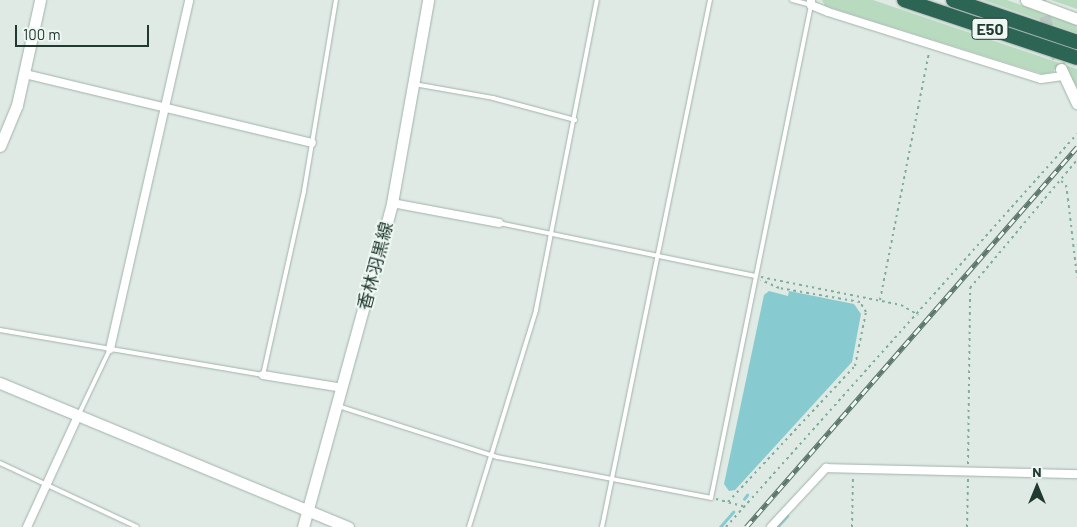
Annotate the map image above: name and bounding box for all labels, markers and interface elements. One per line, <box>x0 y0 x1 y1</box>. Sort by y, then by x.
scale bar <box>18 15 151 47</box>
road number: E50 <box>971 15 1009 42</box>
text: 100 m <box>23 25 61 43</box>
street label: 香林羽黒線 <box>353 220 397 312</box>
north arrow <box>1012 462 1062 512</box>
text: N <box>1032 463 1042 480</box>

